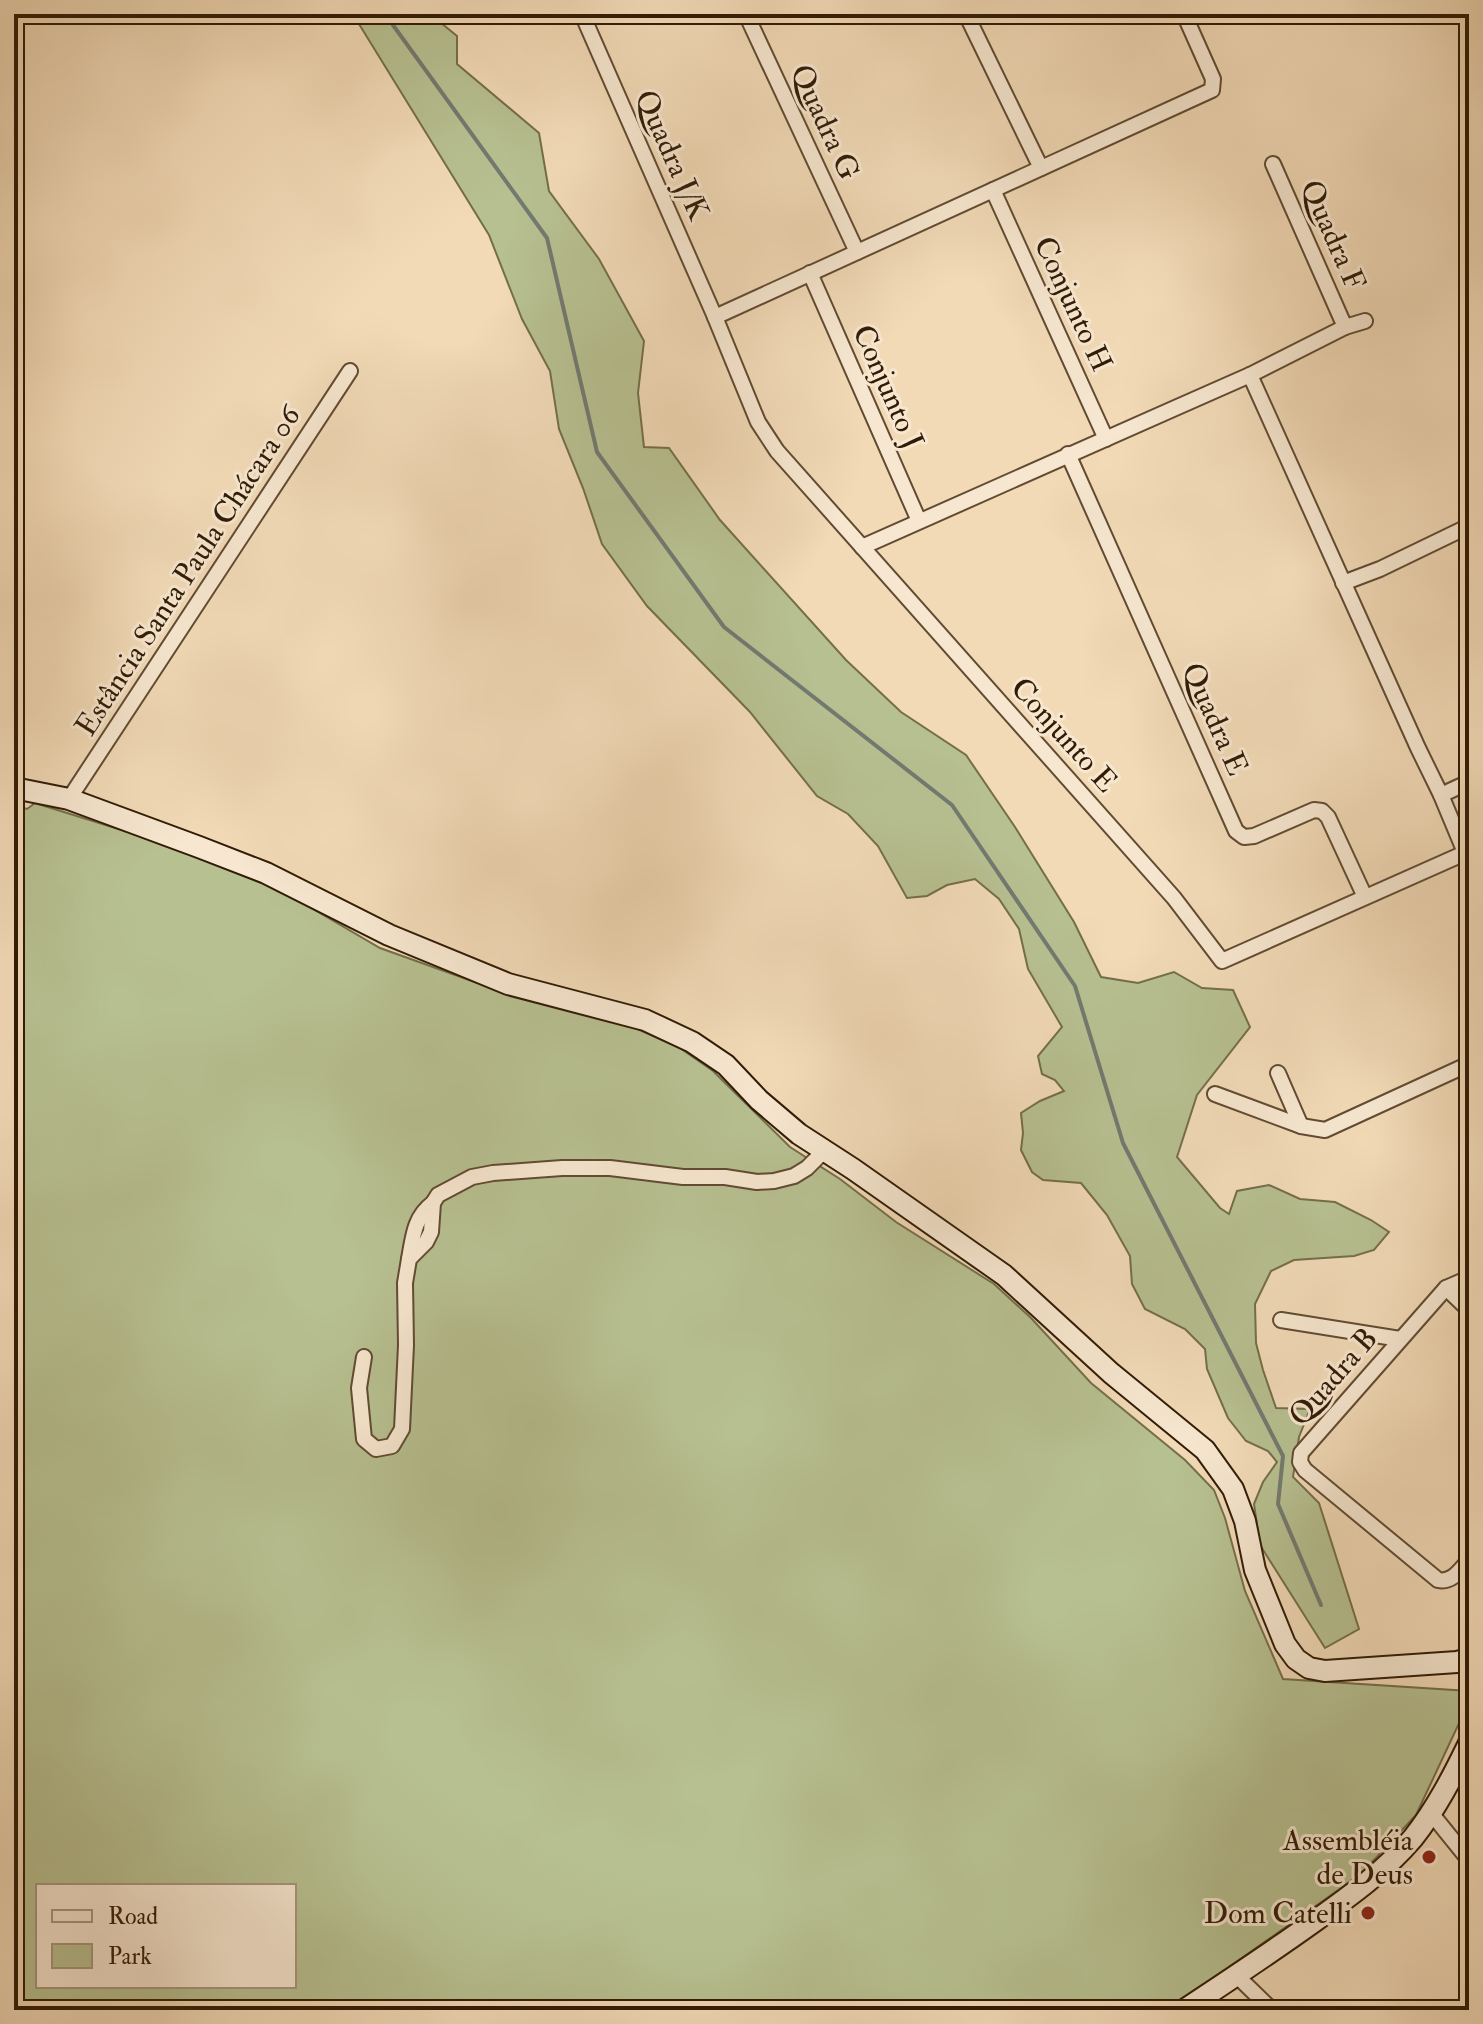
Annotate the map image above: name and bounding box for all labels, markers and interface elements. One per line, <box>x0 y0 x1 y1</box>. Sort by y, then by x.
street label: Quadra G <box>782 58 868 186</box>
street label: Quadra J/K <box>627 84 718 227</box>
street label: Quadra F <box>1292 174 1374 296</box>
street label: Conjunto H <box>1026 231 1120 377</box>
street label: Conjunto J <box>844 319 932 455</box>
street label: Estância Santa Paula Chácara 06 <box>67 397 310 743</box>
street label: Quadra E <box>1174 657 1256 781</box>
street label: Conjunto E <box>1003 670 1125 800</box>
street label: Quadra B <box>1281 1321 1385 1433</box>
place label: Assembléia de Deus <box>1282 1822 1414 1893</box>
marker: Assembléia de Deus <box>1420 1848 1438 1866</box>
legend <box>36 1884 296 1988</box>
place label: Dom Catelli <box>1204 1895 1352 1932</box>
text: Road <box>108 1901 158 1932</box>
marker: Dom Catelli <box>1359 1904 1377 1922</box>
text: Park <box>108 1941 152 1972</box>

